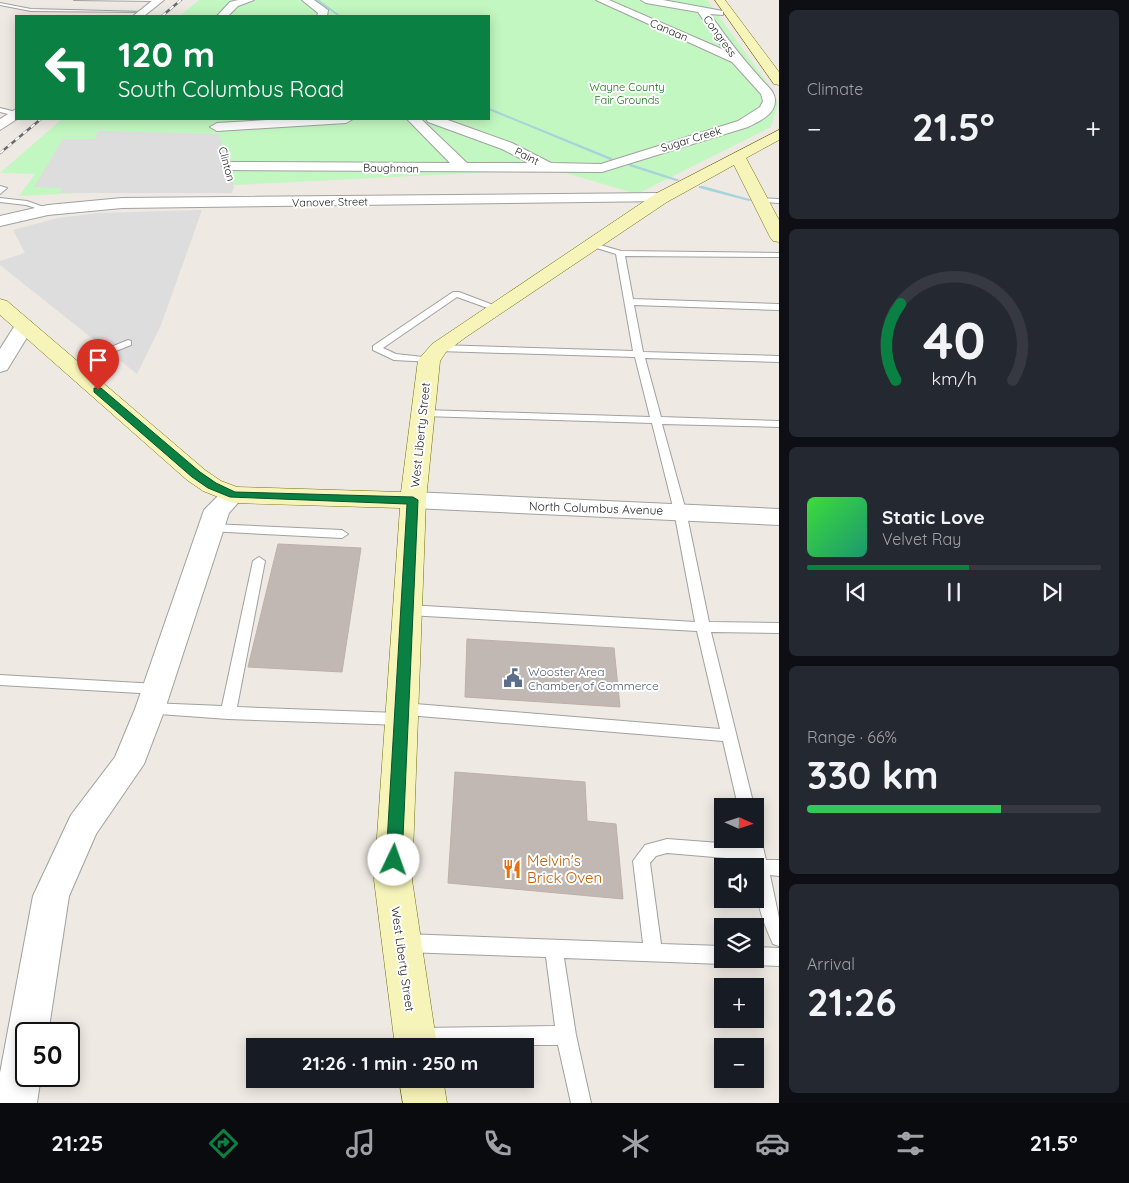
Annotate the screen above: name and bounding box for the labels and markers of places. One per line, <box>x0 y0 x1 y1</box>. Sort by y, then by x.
pin <box>77 339 119 390</box>
place label: Wooster Area Chamber of Commerce <box>528 664 659 693</box>
public building icon: Wooster Area Chamber of Commerce <box>502 667 524 689</box>
place label: Melvin's Brick Oven <box>527 851 602 887</box>
restaurant icon: Melvin's Brick Oven <box>501 858 523 880</box>

